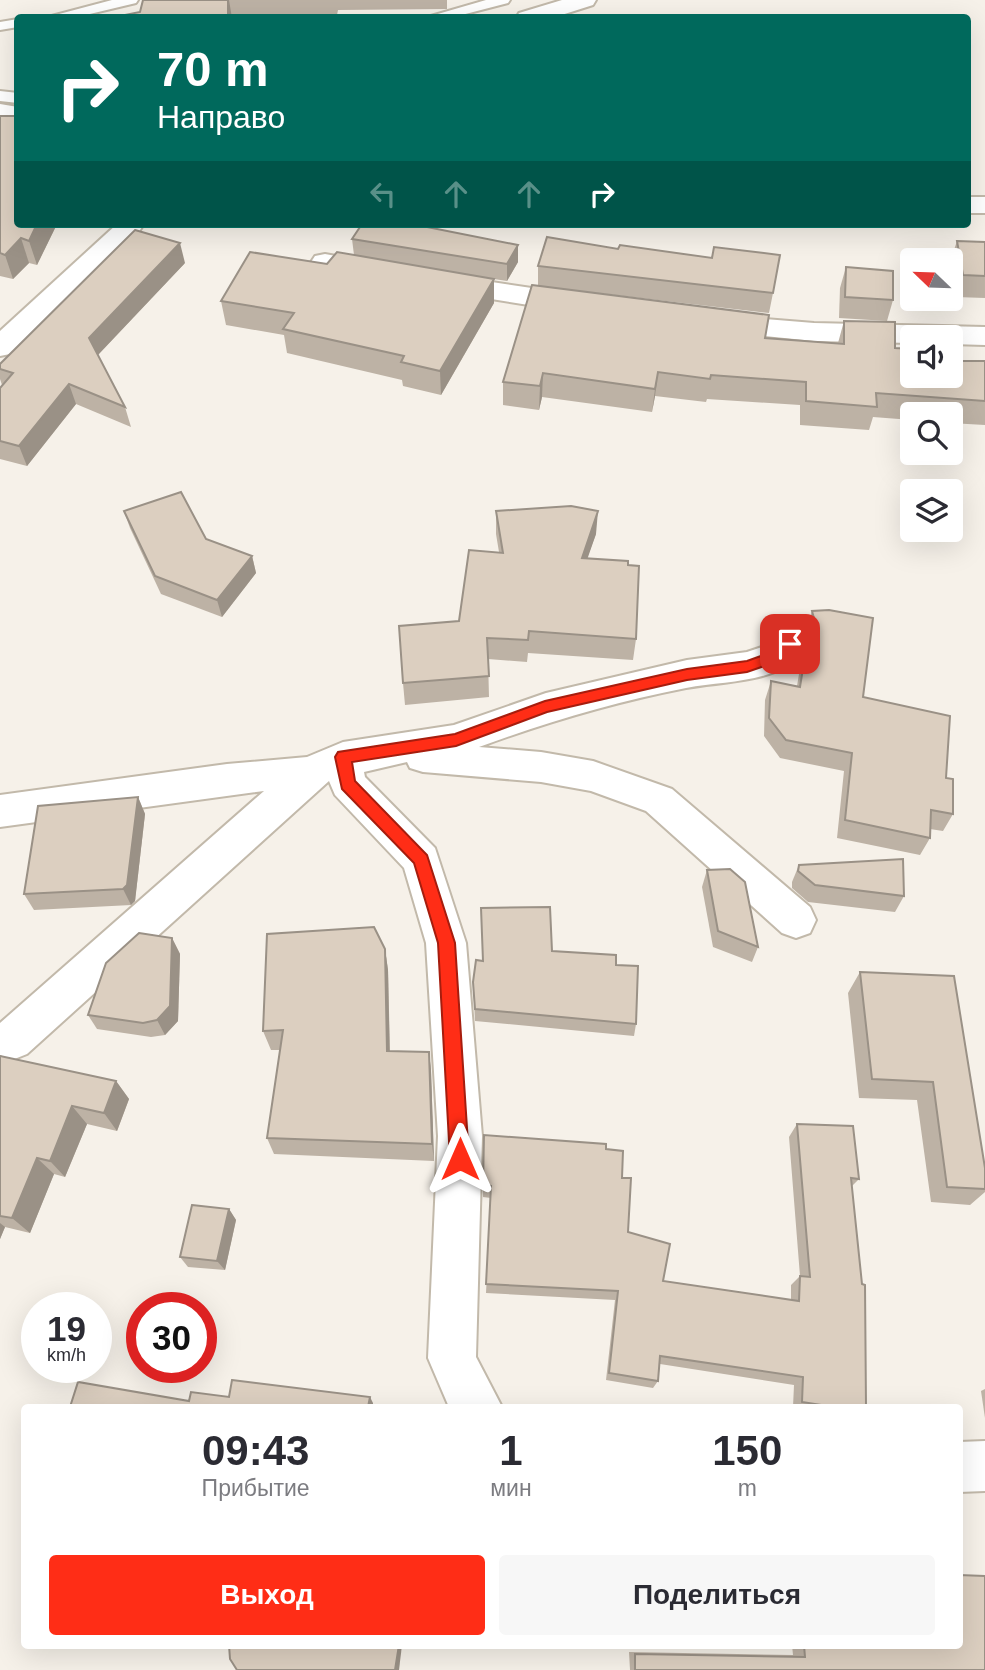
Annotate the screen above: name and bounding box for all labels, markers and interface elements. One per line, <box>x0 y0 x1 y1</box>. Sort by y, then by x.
icon: right <box>42 42 133 133</box>
text: 70 m <box>157 42 269 96</box>
text: Направо <box>157 99 285 135</box>
icon: left <box>364 175 402 213</box>
icon: ahead <box>437 175 475 213</box>
icon: ahead <box>510 175 548 213</box>
icon: right <box>583 175 621 213</box>
north arrow <box>900 248 962 312</box>
map controls <box>900 248 963 542</box>
button: sound <box>900 325 963 388</box>
button: search <box>900 402 963 465</box>
button: layers <box>900 479 963 542</box>
pin <box>760 614 820 674</box>
icon: arrive <box>771 625 809 663</box>
position arrow <box>423 1122 497 1196</box>
speed limit sign: 30 <box>126 1292 217 1383</box>
text: 19 <box>47 1309 86 1348</box>
text: km/h <box>47 1345 86 1365</box>
text: 09:43 <box>202 1427 309 1474</box>
text: 1 <box>499 1427 523 1474</box>
text: 150 <box>712 1427 782 1474</box>
text: Прибытие <box>202 1475 310 1501</box>
text: мин <box>490 1475 532 1501</box>
text: m <box>738 1475 757 1501</box>
button: Выход <box>49 1555 485 1635</box>
button: Поделиться <box>499 1555 935 1635</box>

